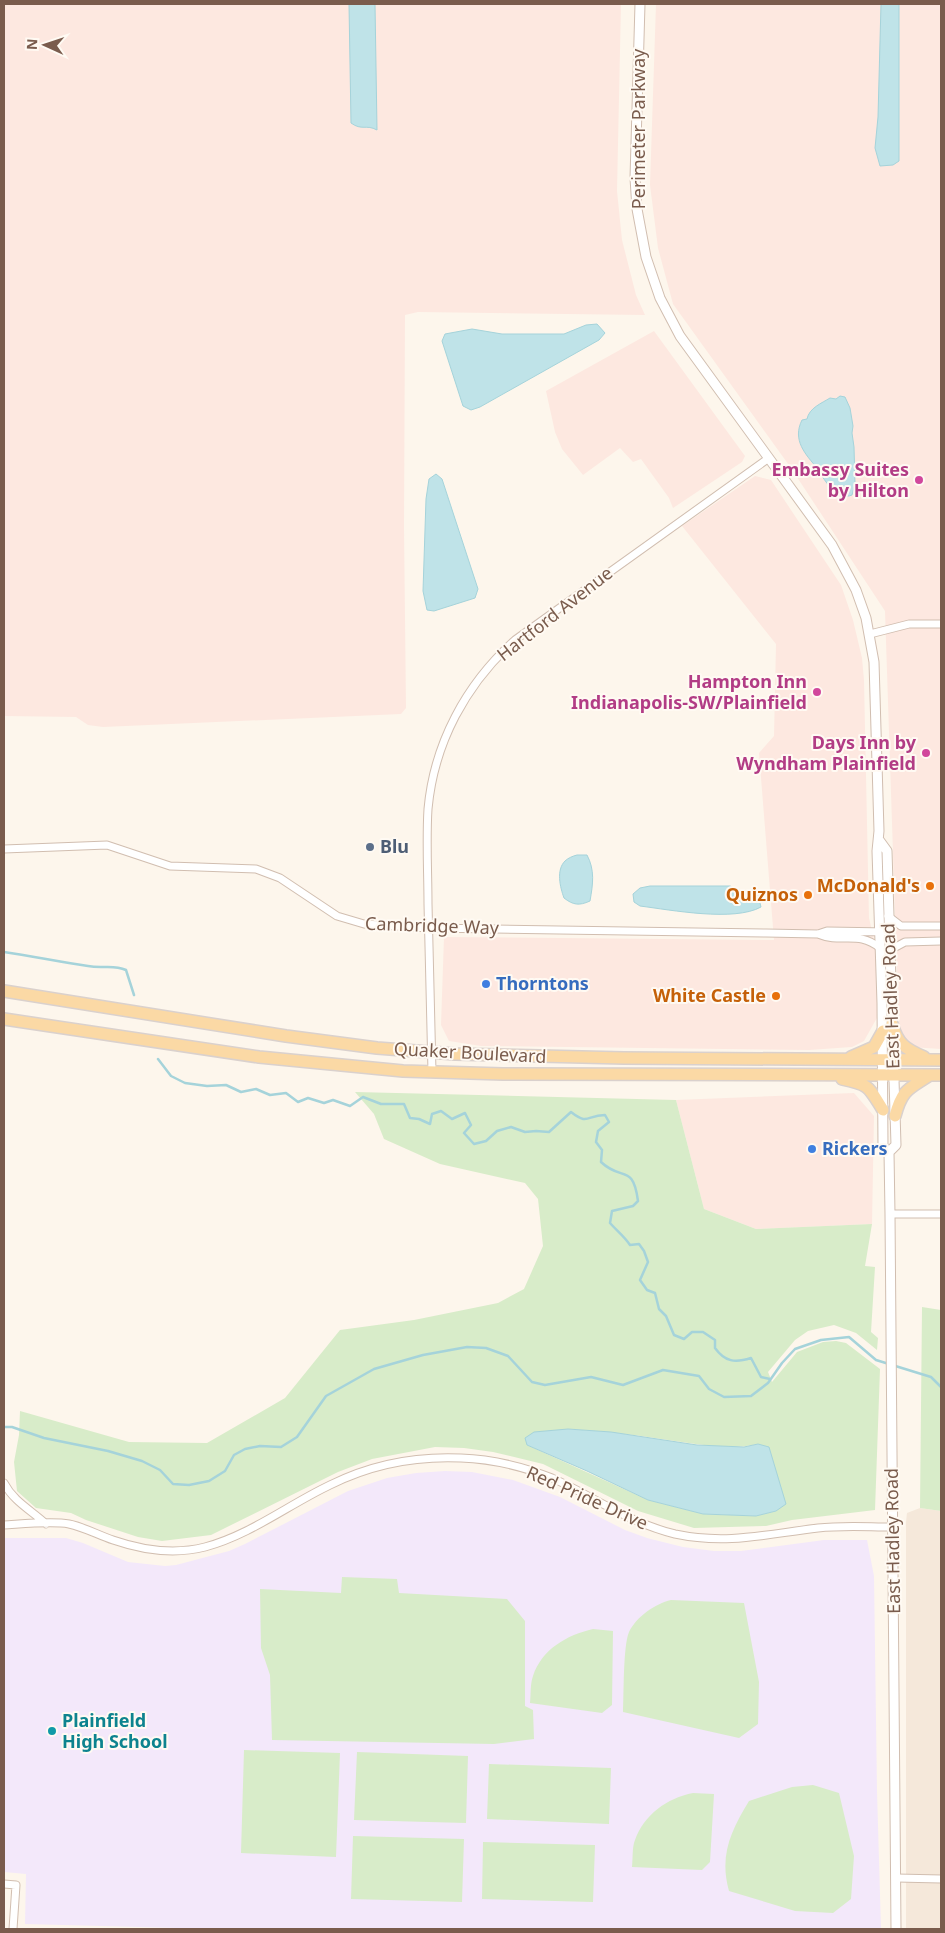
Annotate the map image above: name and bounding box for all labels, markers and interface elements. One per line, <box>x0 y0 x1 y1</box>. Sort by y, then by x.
north arrow <box>20 20 70 70</box>
text: N <box>22 38 41 50</box>
street label: Perimeter Parkway <box>626 48 650 209</box>
place label: Embassy Suites by Hilton <box>772 457 909 502</box>
marker: Embassy Suites by Hilton <box>913 474 925 486</box>
street label: Hartford Avenue <box>492 561 617 666</box>
place label: Hampton Inn Indianapolis-SW/Plainfield <box>571 669 807 714</box>
marker: Hampton Inn Indianapolis-SW/Plainfield <box>811 686 823 698</box>
place label: Days Inn by Wyndham Plainfield <box>736 730 917 775</box>
marker: Days Inn by Wyndham Plainfield <box>920 747 932 759</box>
place label: Blu <box>380 834 409 858</box>
marker: Blu <box>364 841 376 853</box>
place label: McDonald's <box>817 873 920 897</box>
marker: McDonald's <box>924 880 936 892</box>
place label: Quiznos <box>726 882 798 906</box>
marker: Quiznos <box>802 889 814 901</box>
street label: Cambridge Way <box>365 911 500 939</box>
street label: East Hadley Road <box>875 923 905 1069</box>
place label: Thorntons <box>496 971 589 995</box>
marker: Thorntons <box>480 978 492 990</box>
place label: White Castle <box>653 983 766 1007</box>
marker: White Castle <box>770 990 782 1002</box>
street label: Quaker Boulevard <box>393 1036 547 1068</box>
place label: Rickers <box>822 1136 887 1160</box>
marker: Rickers <box>806 1143 818 1155</box>
street label: Red Pride Drive <box>523 1460 652 1535</box>
street label: East Hadley Road <box>879 1468 905 1614</box>
place label: Plainfield High School <box>62 1708 168 1753</box>
marker: Plainfield High School <box>46 1725 58 1737</box>

